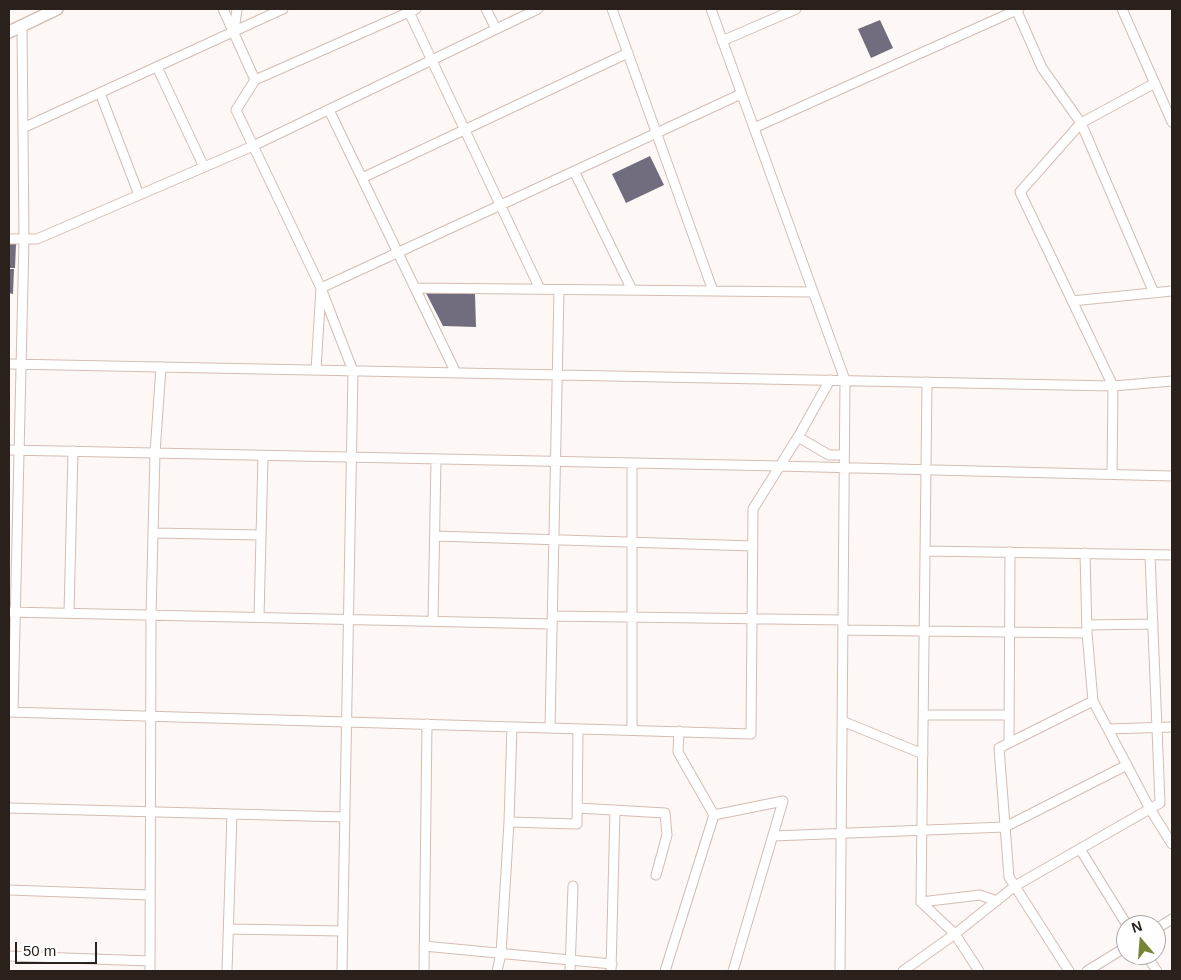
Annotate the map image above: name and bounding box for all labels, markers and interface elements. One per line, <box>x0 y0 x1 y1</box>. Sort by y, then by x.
north arrow <box>1116 915 1166 965</box>
text: N <box>1129 918 1144 936</box>
scale bar <box>18 932 100 964</box>
text: 50 m <box>23 942 56 959</box>

